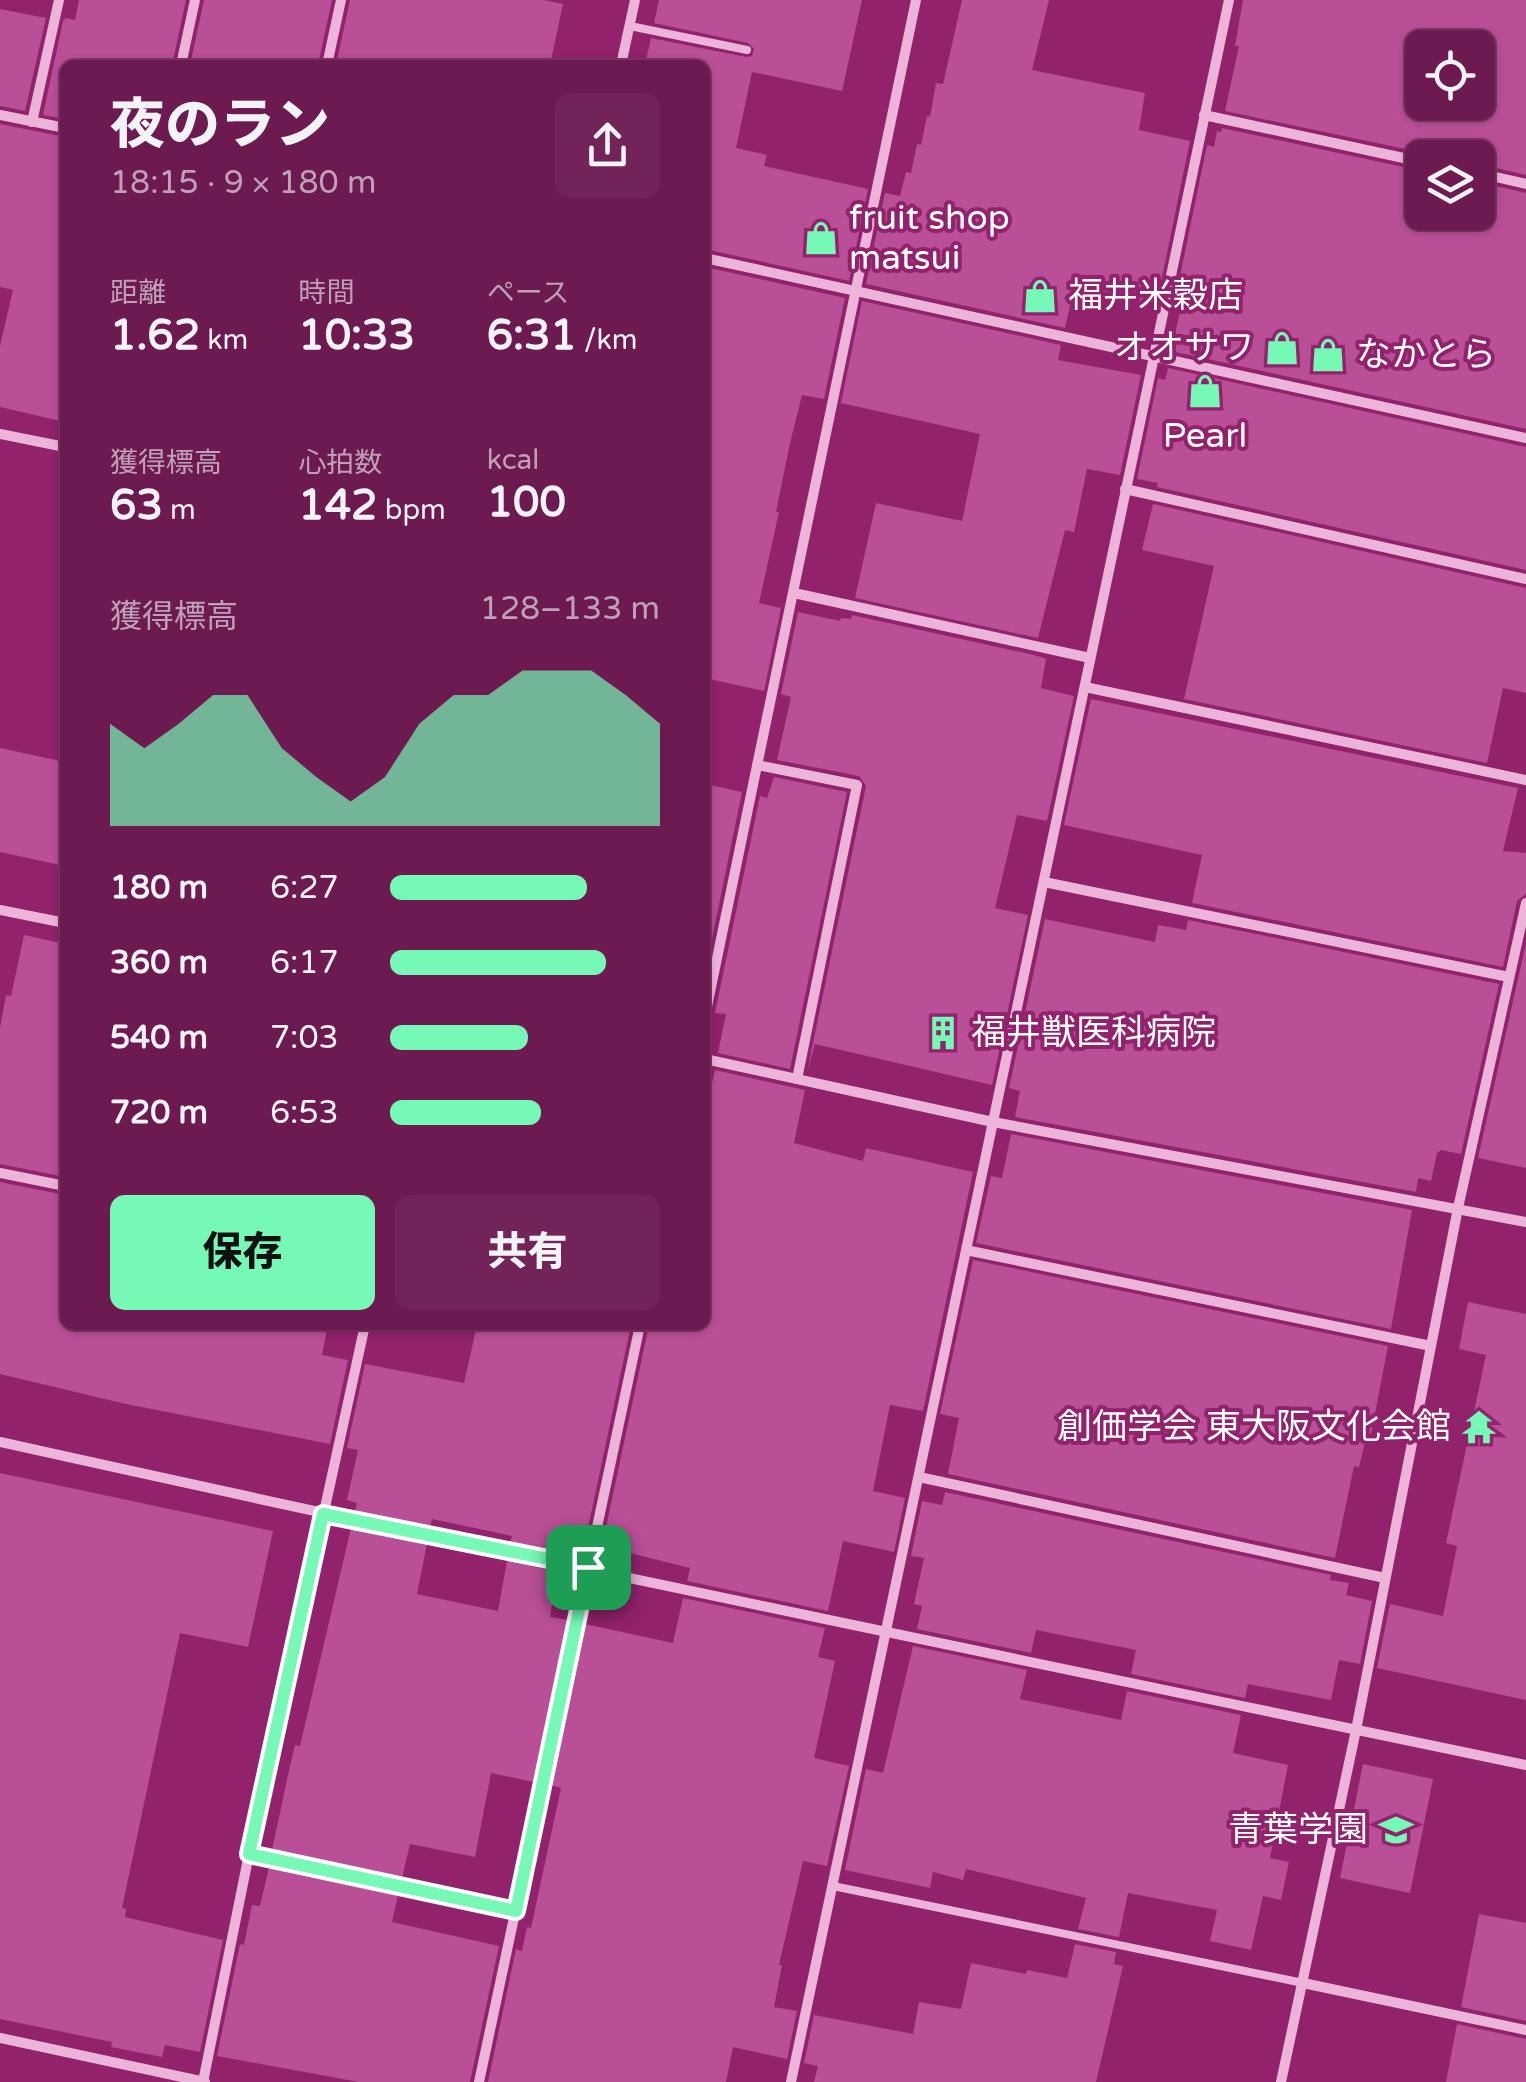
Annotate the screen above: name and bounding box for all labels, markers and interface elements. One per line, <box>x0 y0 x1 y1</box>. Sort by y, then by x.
map controls <box>1405 30 1495 230</box>
button: locate <box>1405 30 1495 120</box>
text: 夜のラン <box>110 93 330 159</box>
button: share <box>555 93 660 198</box>
button: layers <box>1405 140 1495 230</box>
text: 18:15 · 9 × 180 m <box>110 164 376 202</box>
place label: fruit shop matsui <box>849 197 1010 279</box>
shop icon: fruit shop matsui <box>802 219 840 257</box>
place label: 福井米穀店 <box>1068 275 1243 317</box>
text: 距離 <box>110 276 166 310</box>
text: 時間 <box>298 276 354 310</box>
text: ペース <box>487 276 569 310</box>
shop icon: 福井米穀店 <box>1021 277 1059 315</box>
text: 1.62 <box>110 310 200 361</box>
text: 10:33 <box>298 310 415 361</box>
text: 6:31 <box>487 310 577 361</box>
text: km <box>200 323 248 357</box>
text: /km <box>577 323 637 357</box>
place label: オオサワ <box>1114 327 1254 369</box>
shop icon: オオサワ <box>1263 329 1301 367</box>
place label: なかとら <box>1356 334 1496 376</box>
shop icon: なかとら <box>1309 336 1347 374</box>
shop icon: Pearl <box>1186 372 1224 410</box>
place label: Pearl <box>1163 415 1247 457</box>
text: kcal <box>487 443 539 477</box>
text: 獲得標高 <box>110 446 222 480</box>
text: 心拍数 <box>298 446 382 480</box>
text: 100 <box>487 477 566 528</box>
text: 63 <box>110 480 163 531</box>
text: 142 <box>298 480 377 531</box>
text: m <box>163 493 196 527</box>
text: bpm <box>377 493 446 527</box>
text: 128–133 m <box>480 590 660 628</box>
text: 獲得標高 <box>110 598 238 636</box>
text: 180 m <box>110 869 208 907</box>
text: 6:27 <box>270 869 339 907</box>
text: 360 m <box>110 944 208 982</box>
text: 6:17 <box>270 944 339 982</box>
place label: 福井獣医科病院 <box>971 1012 1216 1054</box>
building icon: 福井獣医科病院 <box>924 1014 962 1052</box>
text: 540 m <box>110 1019 208 1057</box>
text: 7:03 <box>270 1019 339 1057</box>
text: 720 m <box>110 1094 208 1132</box>
text: 6:53 <box>270 1094 339 1132</box>
button: 保存 <box>110 1195 375 1310</box>
button: 共有 <box>395 1195 660 1310</box>
place label: 創価学会 東大阪文化会館 <box>1057 1406 1451 1448</box>
temple icon: 創価学会 東大阪文化会館 <box>1460 1408 1498 1446</box>
pin <box>546 1525 631 1610</box>
icon: arrive <box>561 1540 616 1595</box>
place label: 青葉学園 <box>1228 1809 1368 1851</box>
school or university icon: 青葉学園 <box>1377 1811 1415 1849</box>

